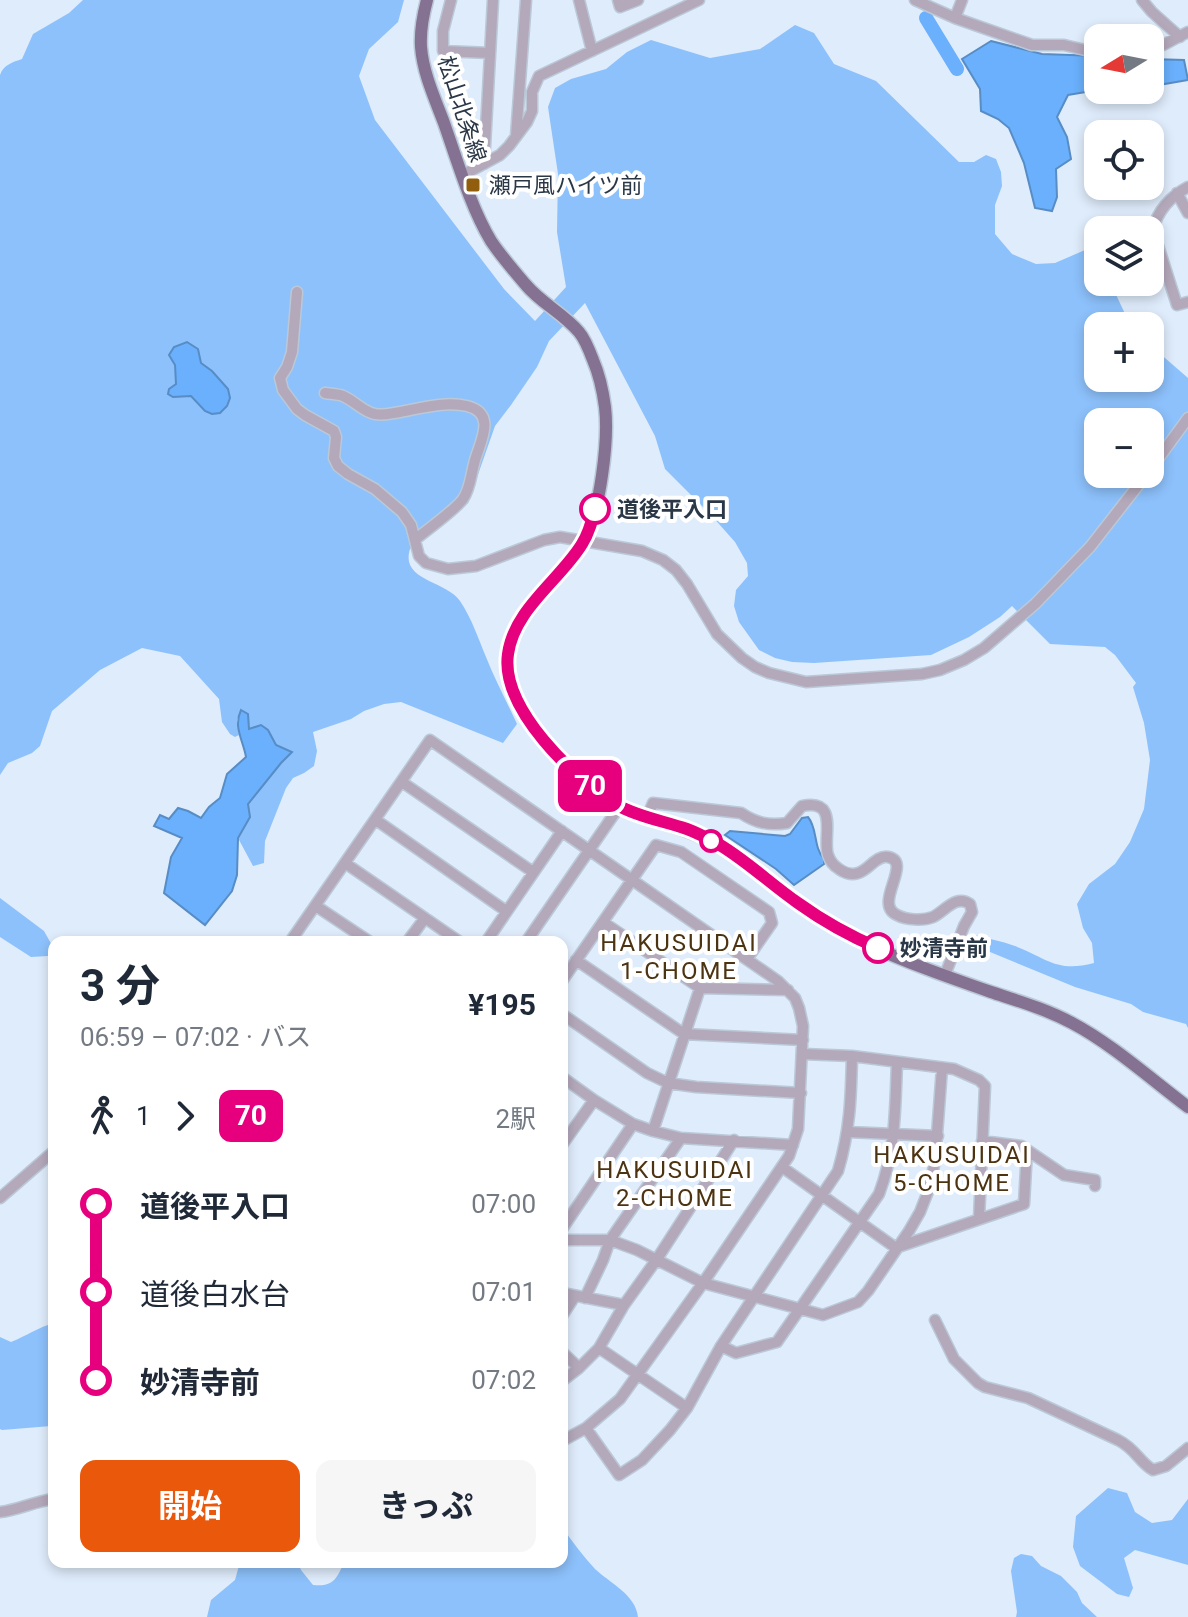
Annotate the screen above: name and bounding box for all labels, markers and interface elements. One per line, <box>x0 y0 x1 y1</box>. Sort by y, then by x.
north arrow <box>1084 24 1164 104</box>
map controls <box>1084 24 1164 488</box>
street label: 松山北条線 <box>433 53 491 165</box>
button: locate <box>1084 120 1164 200</box>
place label: 瀬戸風ハイツ前 <box>489 173 643 198</box>
marker: 瀬戸風ハイツ前 <box>464 176 482 194</box>
button: layers <box>1084 216 1164 296</box>
button: + <box>1084 312 1164 392</box>
button: − <box>1084 408 1164 488</box>
marker: 道後平入口 <box>580 494 610 524</box>
place label: 道後平入口 <box>617 497 727 522</box>
line badge: 70 <box>554 760 626 812</box>
text: 70 <box>574 769 606 802</box>
unlabelled marker <box>700 830 722 852</box>
district label: HAKUSUIDAI 1-CHOME <box>600 929 758 985</box>
marker: 妙清寺前 <box>863 933 893 963</box>
place label: 妙清寺前 <box>900 936 988 961</box>
text: 3 分 <box>80 960 160 1012</box>
text: ¥195 <box>468 987 536 1022</box>
text: 06:59 – 07:02 · バス <box>80 1022 311 1052</box>
icon: walk <box>80 1094 124 1138</box>
icon: forward <box>163 1094 207 1138</box>
text: 70 <box>235 1099 267 1132</box>
text: 1 <box>136 1101 151 1131</box>
text: 2駅 <box>495 1104 536 1134</box>
district label: HAKUSUIDAI 5-CHOME <box>873 1141 1031 1197</box>
district label: HAKUSUIDAI 2-CHOME <box>596 1156 754 1212</box>
text: 道後平入口 <box>140 1189 290 1224</box>
text: 07:00 <box>471 1189 536 1219</box>
text: 道後白水台 <box>140 1277 290 1312</box>
text: 07:01 <box>471 1277 536 1307</box>
text: 妙清寺前 <box>140 1365 260 1400</box>
text: 07:02 <box>471 1365 536 1395</box>
button: 開始 <box>80 1460 300 1552</box>
button: きっぷ <box>316 1460 536 1552</box>

